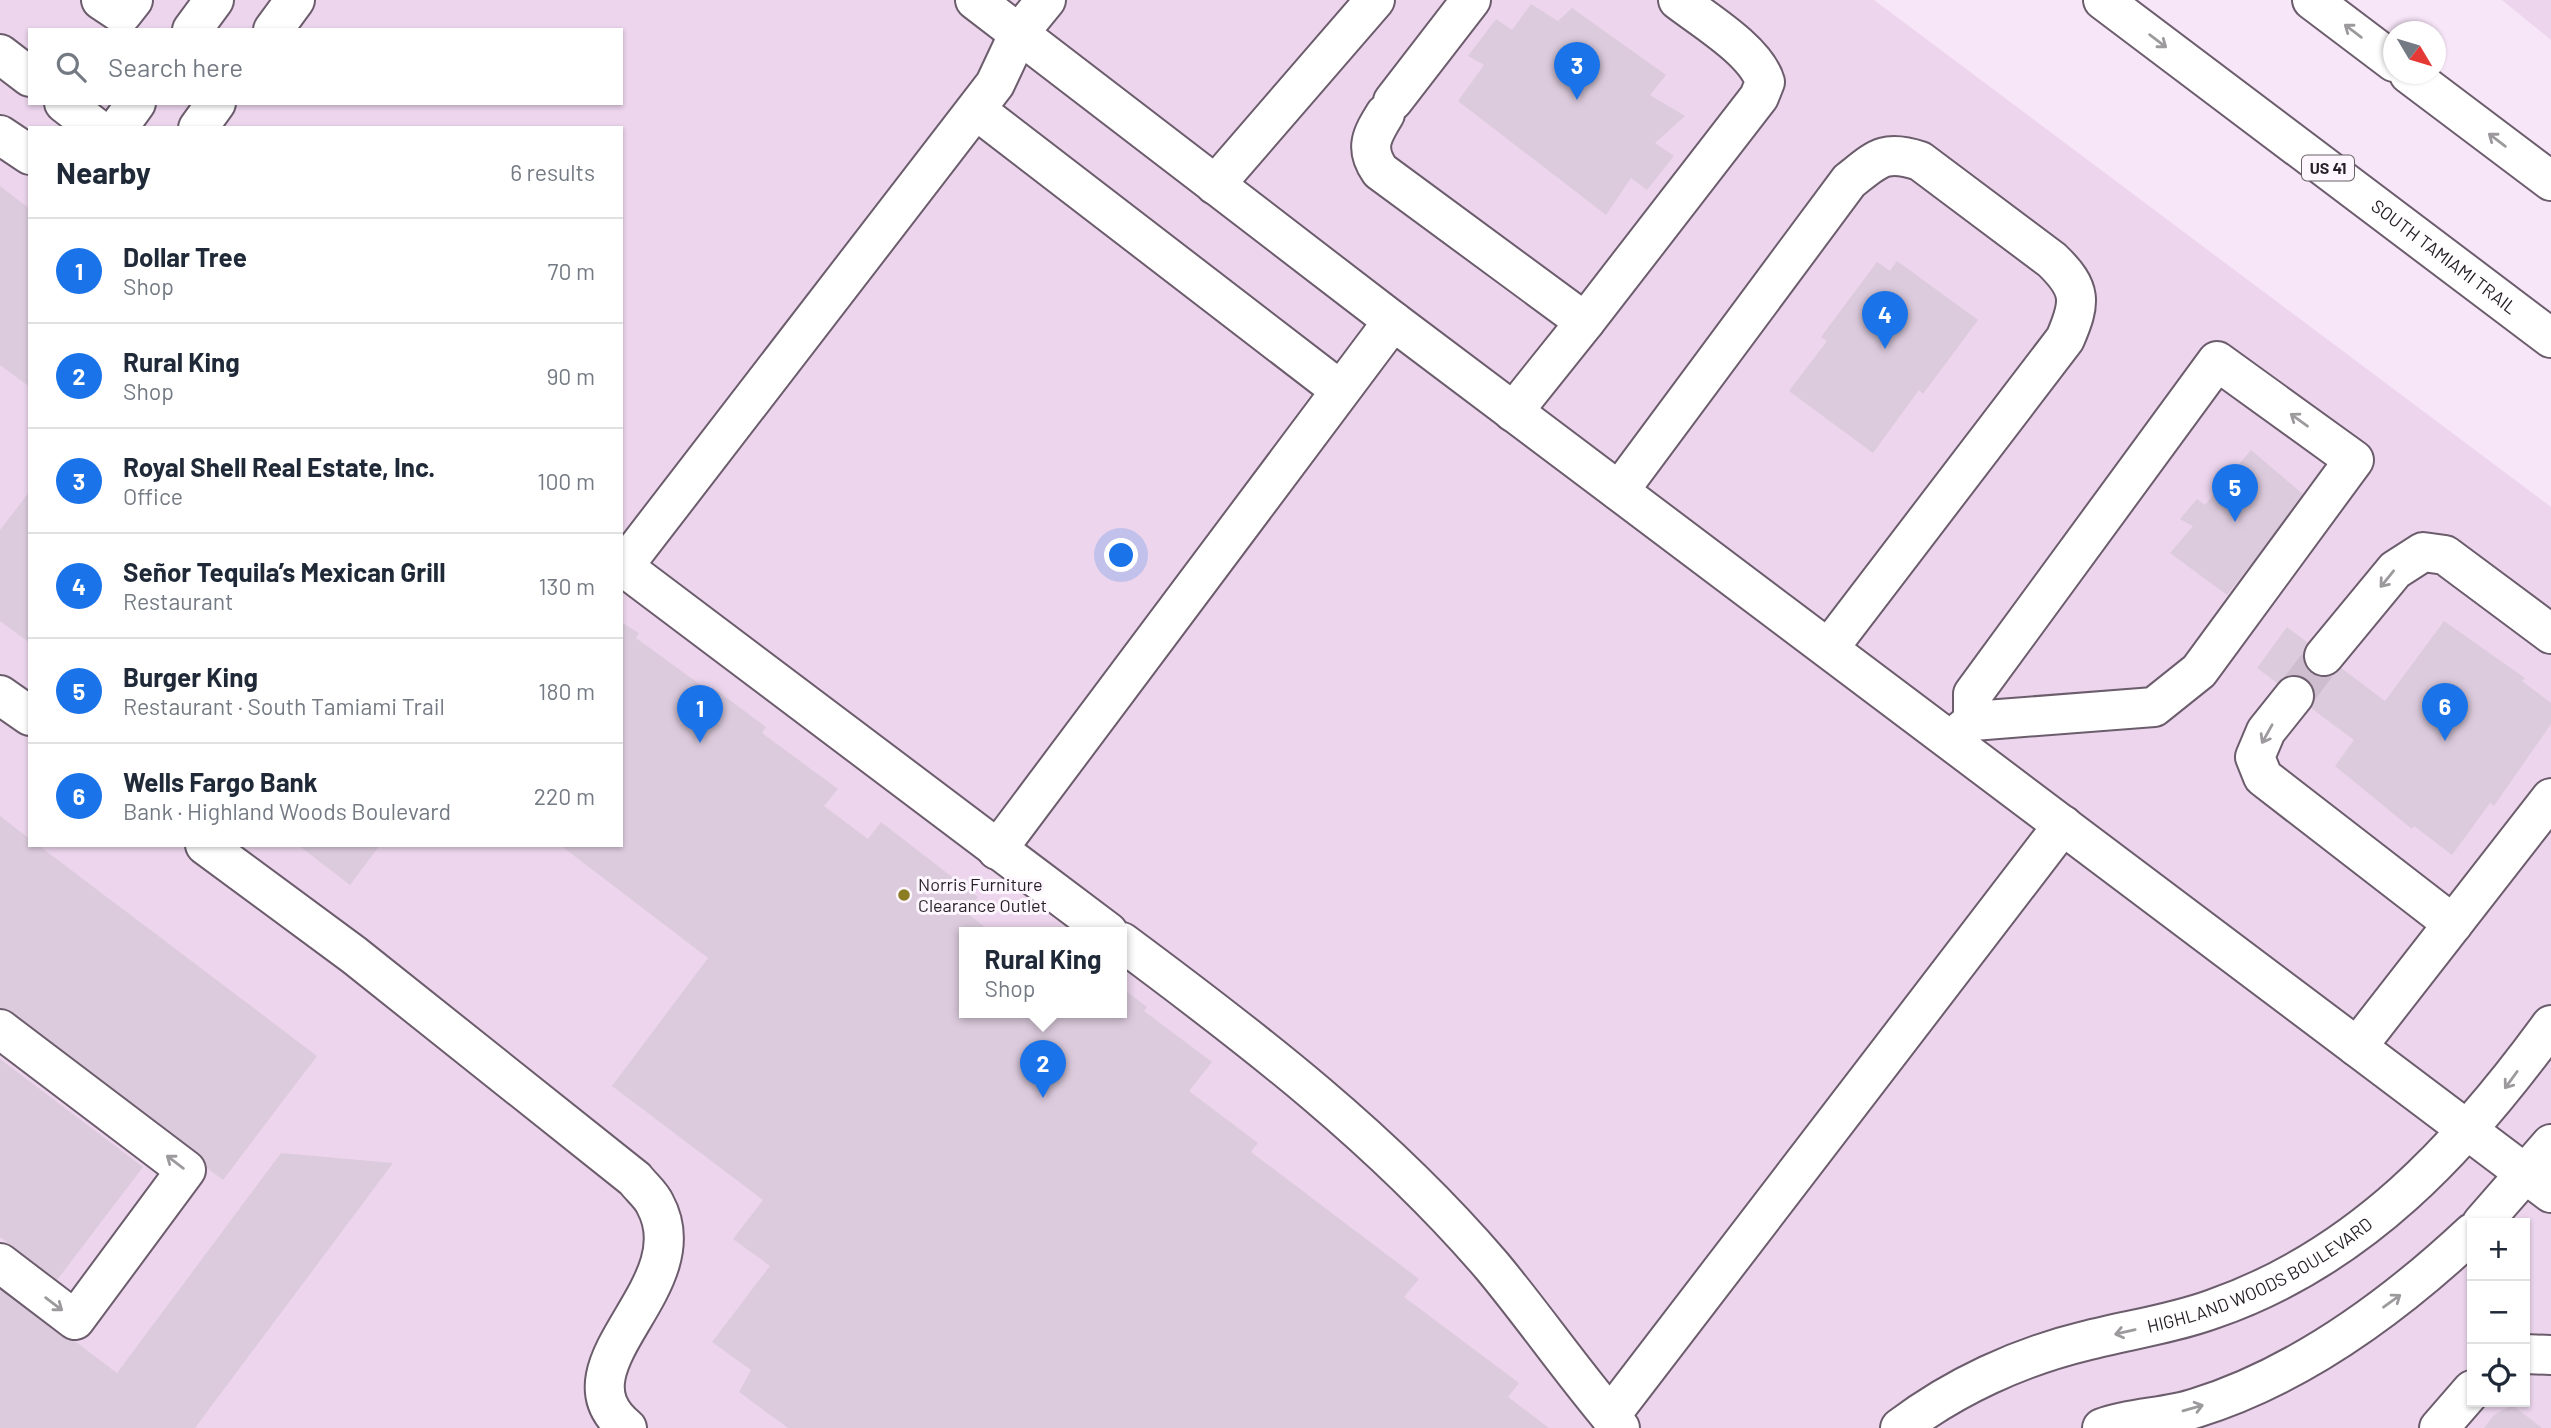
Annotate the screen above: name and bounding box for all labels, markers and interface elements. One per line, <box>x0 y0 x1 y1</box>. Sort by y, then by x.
north arrow <box>2383 21 2446 84</box>
one-way arrow <box>2344 23 2362 38</box>
search box <box>28 28 623 105</box>
one-way arrow <box>2148 33 2167 48</box>
pin: 3 <box>1554 42 1600 100</box>
icon: search <box>52 48 90 86</box>
text: Search here <box>108 51 243 82</box>
one-way arrow <box>2488 133 2506 148</box>
text: Nearby <box>56 154 151 190</box>
road number: US 41 <box>2302 156 2354 180</box>
text: 6 results <box>510 158 595 186</box>
street label: SOUTH TAMIAMI TRAIL <box>2367 194 2522 318</box>
text: Dollar Tree <box>123 241 247 272</box>
text: 1 <box>75 257 83 285</box>
text: 70 m <box>548 257 595 285</box>
text: Shop <box>123 272 174 300</box>
pin: 4 <box>1862 291 1908 349</box>
text: Rural King <box>123 346 240 377</box>
text: 2 <box>73 362 85 390</box>
text: 90 m <box>546 362 595 390</box>
text: Shop <box>123 377 174 405</box>
one-way arrow <box>2290 413 2309 427</box>
text: Royal Shell Real Estate, Inc. <box>123 451 435 482</box>
pin: 5 <box>2212 464 2258 522</box>
text: 3 <box>73 467 85 495</box>
text: 100 m <box>537 467 595 495</box>
text: Office <box>123 482 183 510</box>
your location <box>1104 538 1138 572</box>
text: Señor Tequila’s Mexican Grill <box>123 556 445 587</box>
one-way arrow <box>2379 570 2395 588</box>
text: 4 <box>72 572 86 600</box>
text: 130 m <box>538 572 595 600</box>
text: Restaurant <box>123 587 233 615</box>
text: Burger King <box>123 661 258 692</box>
text: 5 <box>73 677 85 705</box>
text: 180 m <box>538 677 595 705</box>
pin: 6 <box>2422 683 2468 741</box>
pin: 1 <box>677 685 723 743</box>
text: Restaurant · South Tamiami Trail <box>123 692 445 720</box>
one-way arrow <box>2260 723 2274 743</box>
text: Wells Fargo Bank <box>123 766 318 797</box>
text: 6 <box>73 782 85 810</box>
text: 220 m <box>534 782 595 810</box>
text: Bank · Highland Woods Boulevard <box>123 797 451 825</box>
place label: Norris Furniture Clearance Outlet <box>918 873 1047 916</box>
marker: Norris Furniture Clearance Outlet <box>896 887 912 903</box>
popup <box>959 927 1127 1018</box>
text: Rural King <box>985 943 1101 974</box>
text: Shop <box>985 974 1036 1002</box>
pin: 2 <box>1020 1040 1066 1098</box>
one-way arrow <box>2503 1070 2518 1089</box>
one-way arrow <box>166 1154 184 1169</box>
street label: HIGHLAND WOODS BOULEVARD <box>2145 1212 2376 1337</box>
map controls <box>2467 1218 2530 1407</box>
button: + <box>2467 1218 2530 1281</box>
button: − <box>2467 1281 2530 1344</box>
one-way arrow <box>2382 1294 2401 1308</box>
one-way arrow <box>45 1297 63 1312</box>
one-way arrow <box>2114 1325 2137 1339</box>
button: locate <box>2467 1344 2530 1407</box>
one-way arrow <box>2181 1401 2204 1414</box>

